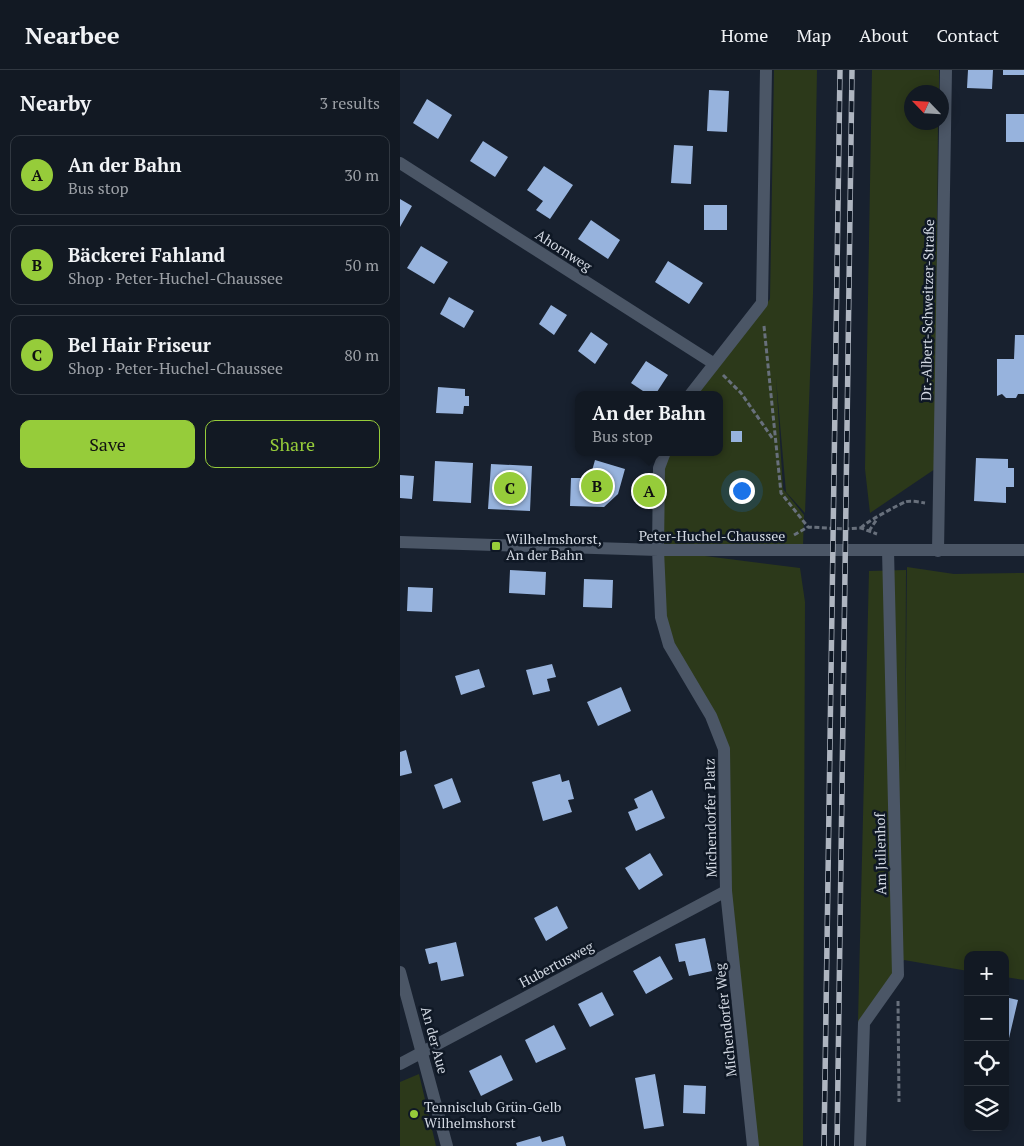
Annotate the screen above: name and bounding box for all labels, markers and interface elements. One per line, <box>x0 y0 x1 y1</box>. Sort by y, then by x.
text: Nearbee <box>25 19 120 51</box>
text: Home <box>721 23 768 47</box>
text: Map <box>796 23 831 47</box>
text: About <box>859 23 908 47</box>
text: Contact <box>936 23 999 47</box>
north arrow <box>904 85 949 130</box>
text: Nearby <box>20 89 91 117</box>
text: 3 results <box>320 92 380 114</box>
text: An der Bahn <box>68 152 181 177</box>
text: A <box>31 164 43 186</box>
text: 30 m <box>344 164 379 186</box>
text: Bus stop <box>68 177 129 199</box>
street label: Dr.-Albert-Schweitzer-Straße <box>916 219 938 401</box>
street label: Ahornweg <box>532 225 596 276</box>
text: Bäckerei Fahland <box>68 242 225 267</box>
text: B <box>32 254 42 276</box>
text: 50 m <box>344 254 379 276</box>
text: Shop · Peter-Huchel-Chaussee <box>68 267 283 289</box>
text: Bel Hair Friseur <box>68 332 211 357</box>
text: C <box>32 344 42 366</box>
text: 80 m <box>344 344 379 366</box>
text: Shop · Peter-Huchel-Chaussee <box>68 357 283 379</box>
popup <box>575 391 723 456</box>
text: An der Bahn <box>592 400 706 425</box>
button: Save <box>20 420 195 468</box>
button: Share <box>205 420 380 468</box>
text: Bus stop <box>592 425 653 447</box>
pin: B <box>581 467 613 505</box>
pin: C <box>494 469 526 507</box>
pin: A <box>633 472 665 510</box>
your location <box>729 478 755 504</box>
street label: Peter-Huchel-Chaussee <box>639 526 785 545</box>
place label: Wilhelmshorst, An der Bahn <box>506 529 602 564</box>
marker: Wilhelmshorst, An der Bahn <box>490 540 502 552</box>
street label: Michendorfer Platz <box>699 758 721 878</box>
street label: Am Julienhof <box>870 811 890 895</box>
street label: Hubertusweg <box>515 936 597 992</box>
map controls <box>964 951 1009 1131</box>
button: + <box>964 951 1009 996</box>
street label: Michendorfer Weg <box>710 962 740 1078</box>
button: − <box>964 996 1009 1041</box>
street label: An der Aue <box>417 1004 453 1076</box>
button: locate <box>964 1041 1009 1086</box>
button: layers <box>964 1086 1009 1131</box>
place label: Tennisclub Grün-Gelb Wilhelmshorst <box>424 1097 562 1132</box>
marker: Tennisclub Grün-Gelb Wilhelmshorst <box>408 1108 420 1120</box>

